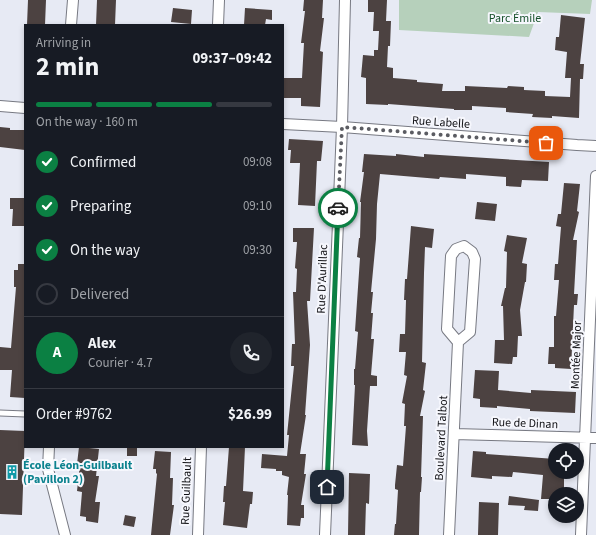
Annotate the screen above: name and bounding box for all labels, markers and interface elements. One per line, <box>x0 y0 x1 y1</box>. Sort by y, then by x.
park label: Parc Émile <box>489 10 541 27</box>
text: Arriving in <box>36 34 91 52</box>
text: 2 min <box>36 48 99 85</box>
text: 09:37–09:42 <box>192 48 272 69</box>
street label: Rue Labelle <box>411 112 471 133</box>
text: On the way · 160 m <box>36 113 138 131</box>
pin <box>529 126 563 160</box>
icon: bag <box>535 132 557 154</box>
icon: check <box>36 151 58 173</box>
text: Confirmed <box>70 152 136 173</box>
text: 09:08 <box>243 153 272 171</box>
courier <box>318 188 358 228</box>
icon: check <box>36 195 58 217</box>
text: Preparing <box>70 196 131 217</box>
text: 09:10 <box>243 197 272 215</box>
icon: car <box>327 197 349 219</box>
icon: check <box>36 239 58 261</box>
text: On the way <box>70 240 140 261</box>
text: 09:30 <box>243 241 272 259</box>
street label: Rue D'Aurillac <box>313 244 332 314</box>
text: Delivered <box>70 284 129 305</box>
street label: Montée Major <box>567 320 586 389</box>
button: phone <box>230 332 272 374</box>
text: Alex <box>88 333 116 354</box>
text: A <box>53 342 61 363</box>
text: Courier · 4.7 <box>88 354 153 372</box>
street label: Boulevard Talbot <box>431 395 452 481</box>
text: Order #9762 <box>36 404 112 425</box>
text: $26.99 <box>228 404 272 425</box>
street label: Rue de Dinan <box>492 414 558 433</box>
map controls <box>548 443 584 523</box>
button: locate <box>548 443 584 479</box>
place label: École Léon-Guilbault (Pavillon 2) <box>23 457 133 488</box>
street label: Rue Guilbault <box>177 457 196 525</box>
building icon: École Léon-Guilbault (Pavillon 2) <box>4 464 20 480</box>
pin <box>310 470 344 504</box>
icon: home <box>316 476 338 498</box>
button: layers <box>548 487 584 523</box>

